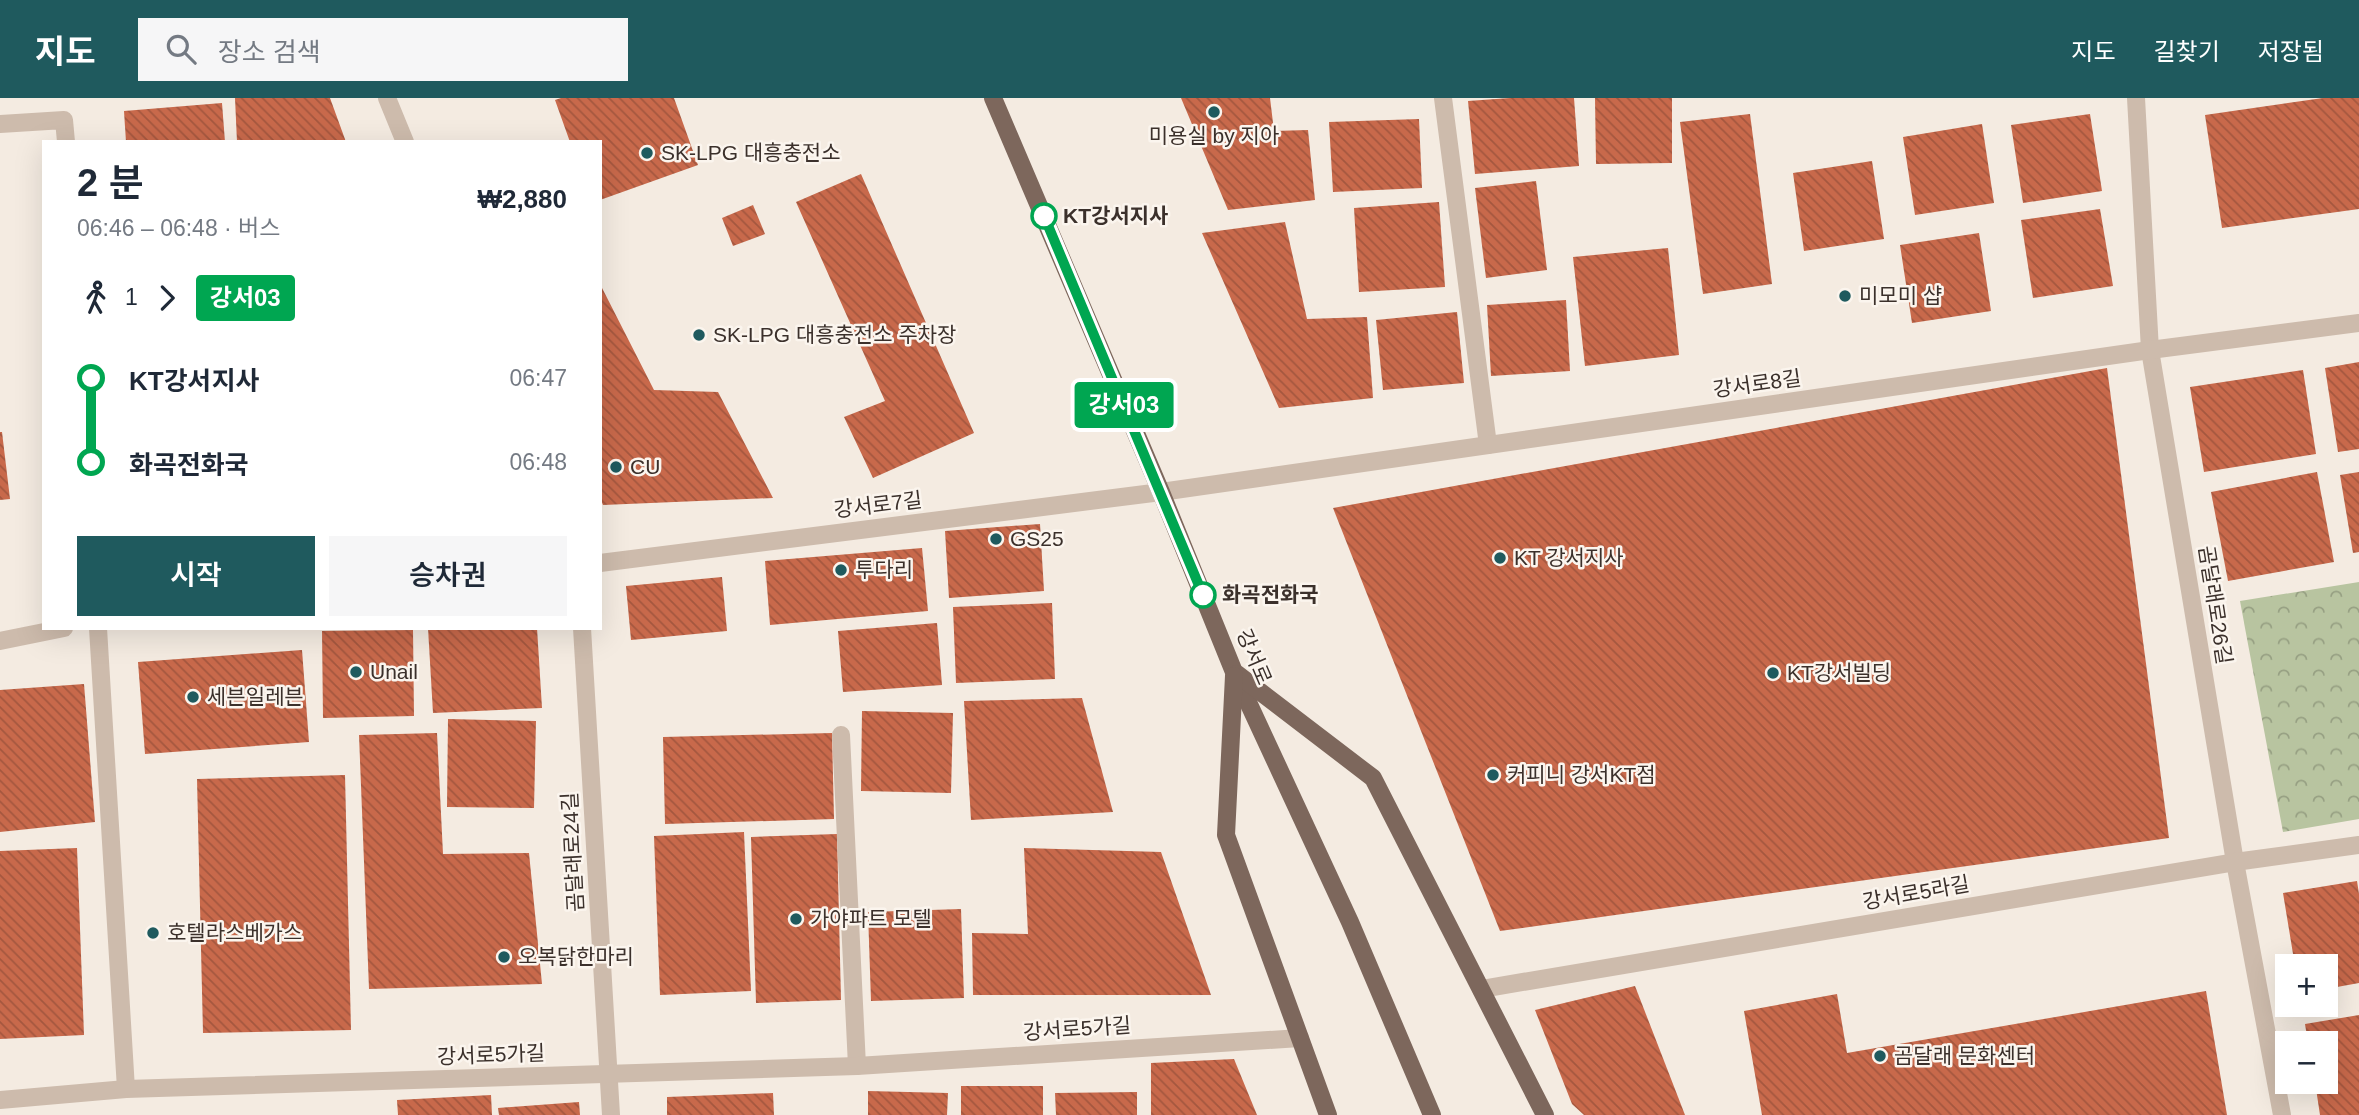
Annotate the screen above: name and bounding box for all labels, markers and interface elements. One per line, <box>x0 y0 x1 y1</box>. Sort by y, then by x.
search box <box>138 18 628 81</box>
icon: search <box>162 30 200 68</box>
text: 지도 <box>35 33 96 70</box>
text: 장소 검색 <box>218 37 321 67</box>
text: 지도 <box>2071 38 2116 65</box>
text: 길찾기 <box>2154 38 2220 65</box>
text: 저장됨 <box>2258 38 2324 65</box>
marker: 미용실 by 지아 <box>1206 104 1222 120</box>
place label: 미용실 by 지아 <box>1149 124 1279 147</box>
place label: SK-LPG 대흥충전소 <box>661 141 840 164</box>
marker: SK-LPG 대흥충전소 <box>639 145 655 161</box>
text: 2 분 <box>77 162 144 204</box>
text: ₩2,880 <box>477 184 567 214</box>
marker: KT강서지사 <box>1031 203 1057 229</box>
place label: KT강서지사 <box>1063 204 1168 227</box>
text: 06:46 – 06:48 · 버스 <box>77 215 280 241</box>
icon: walk <box>77 279 115 317</box>
icon: forward <box>148 279 186 317</box>
text: 1 <box>125 284 138 310</box>
text: 강서03 <box>210 284 281 311</box>
place label: 미모미 샵 <box>1859 284 1942 307</box>
marker: 미모미 샵 <box>1837 288 1853 304</box>
place label: SK-LPG 대흥충전소 주차장 <box>713 323 956 346</box>
marker: SK-LPG 대흥충전소 주차장 <box>691 327 707 343</box>
text: 06:47 <box>509 365 567 391</box>
text: KT강서지사 <box>129 366 259 396</box>
street label: 강서로8길 <box>1711 366 1803 401</box>
line badge: 강서03 <box>1075 382 1173 428</box>
text: 강서03 <box>1089 391 1159 418</box>
text: 06:48 <box>509 449 567 475</box>
text: 화곡전화국 <box>129 450 249 480</box>
place label: CU <box>630 455 660 478</box>
marker: CU <box>608 459 624 475</box>
street label: 강서로7길 <box>832 488 923 521</box>
place label: GS25 <box>1010 527 1064 550</box>
marker: GS25 <box>988 531 1004 547</box>
button: 시작 <box>77 536 315 616</box>
button: 승차권 <box>329 536 567 616</box>
street label: 곰달래로26길 <box>2195 544 2236 666</box>
place label: KT 강서지사 <box>1514 546 1624 569</box>
marker: KT 강서지사 <box>1492 550 1508 566</box>
place label: 투다리 <box>855 558 913 581</box>
marker: 투다리 <box>833 562 849 578</box>
marker: 화곡전화국 <box>1190 582 1216 608</box>
place label: 화곡전화국 <box>1222 583 1319 606</box>
street label: 강서로 <box>1233 626 1276 688</box>
place label: Unail <box>370 660 418 683</box>
place label: KT강서빌딩 <box>1787 661 1891 684</box>
marker: Unail <box>348 664 364 680</box>
marker: KT강서빌딩 <box>1765 665 1781 681</box>
place label: 세븐일레븐 <box>207 685 304 708</box>
marker: 세븐일레븐 <box>185 689 201 705</box>
place label: 커피니 강서KT점 <box>1507 763 1656 786</box>
marker: 커피니 강서KT점 <box>1485 767 1501 783</box>
street label: 곰달래로24길 <box>558 792 587 913</box>
street label: 강서로5라길 <box>1861 872 1971 913</box>
place label: 가야파트 모텔 <box>810 907 932 930</box>
marker: 가야파트 모텔 <box>788 911 804 927</box>
place label: 호텔라스베가스 <box>167 921 302 944</box>
marker: 호텔라스베가스 <box>145 925 161 941</box>
place label: 오복닭한마리 <box>518 945 634 968</box>
marker: 오복닭한마리 <box>496 949 512 965</box>
map controls <box>2275 954 2338 1094</box>
button: + <box>2275 954 2338 1017</box>
street label: 강서로5가길 <box>1022 1013 1132 1044</box>
button: − <box>2275 1031 2338 1094</box>
street label: 강서로5가길 <box>436 1041 545 1068</box>
place label: 곰달래 문화센터 <box>1894 1044 2035 1067</box>
marker: 곰달래 문화센터 <box>1872 1048 1888 1064</box>

